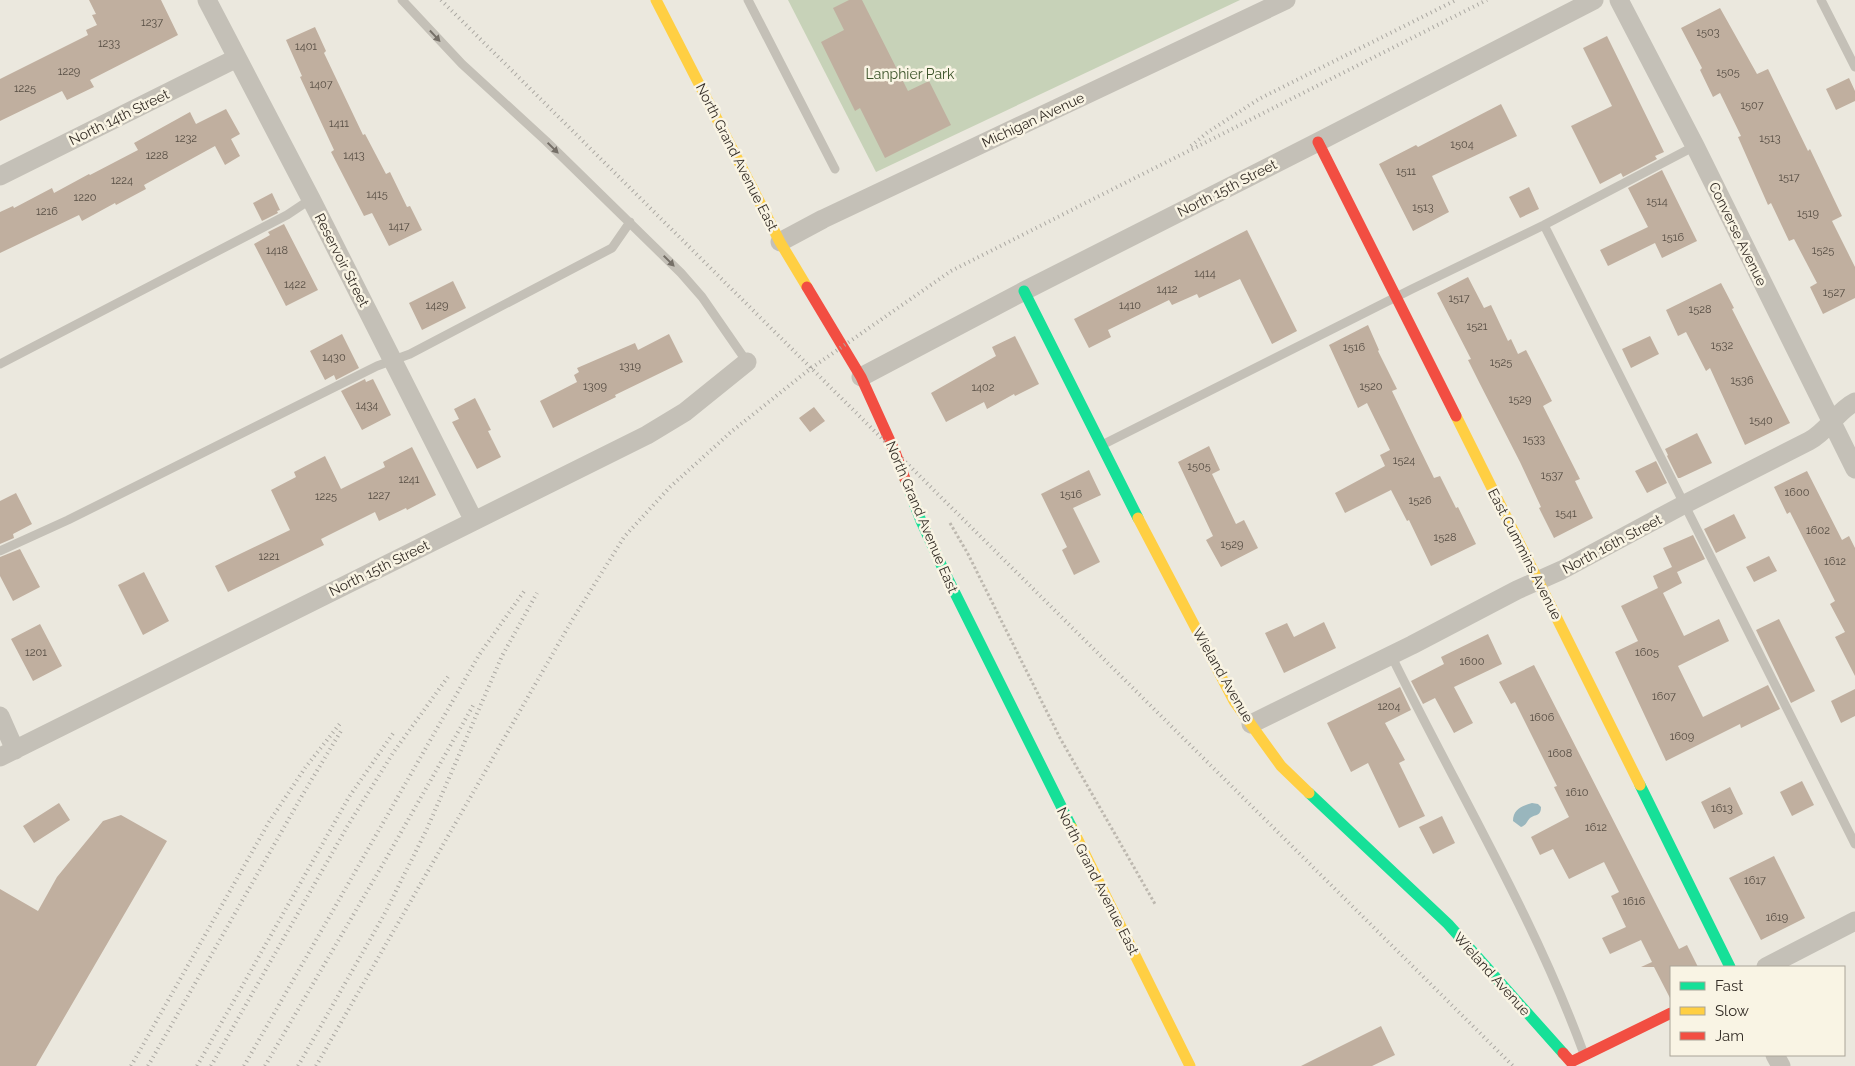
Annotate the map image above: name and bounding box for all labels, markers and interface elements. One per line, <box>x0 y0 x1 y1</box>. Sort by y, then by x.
house number: 1237 <box>141 16 163 29</box>
house number: 1503 <box>1696 26 1720 39</box>
one-way arrow <box>430 29 441 42</box>
house number: 1233 <box>98 37 120 50</box>
house number: 1401 <box>295 40 317 53</box>
house number: 1229 <box>58 65 80 78</box>
park label: Lanphier Park <box>866 66 955 82</box>
house number: 1505 <box>1716 66 1740 79</box>
house number: 1407 <box>309 78 333 91</box>
street label: North Grand Avenue East <box>693 81 781 234</box>
house number: 1225 <box>14 82 36 95</box>
street label: North 14th Street <box>66 86 172 148</box>
street label: Michigan Avenue <box>979 89 1087 151</box>
house number: 1507 <box>1740 99 1764 112</box>
house number: 1411 <box>329 117 349 130</box>
house number: 1232 <box>175 132 197 145</box>
house number: 1513 <box>1759 132 1781 145</box>
house number: 1504 <box>1450 138 1474 151</box>
one-way arrow <box>547 141 559 153</box>
house number: 1228 <box>146 149 168 162</box>
house number: 1413 <box>343 149 365 162</box>
street label: North 15th Street <box>1175 156 1280 220</box>
house number: 1511 <box>1396 165 1416 178</box>
house number: 1517 <box>1778 171 1800 184</box>
house number: 1224 <box>111 174 133 187</box>
street label: Converse Avenue <box>1706 179 1770 289</box>
house number: 1415 <box>366 188 388 201</box>
house number: 1220 <box>74 191 97 204</box>
house number: 1514 <box>1646 195 1668 208</box>
house number: 1513 <box>1412 201 1434 214</box>
house number: 1216 <box>36 205 58 218</box>
house number: 1519 <box>1797 207 1819 220</box>
street label: Reservoir Street <box>312 211 373 310</box>
house number: 1417 <box>388 220 410 233</box>
house number: 1516 <box>1662 231 1684 244</box>
house number: 1418 <box>266 244 288 257</box>
house number: 1525 <box>1812 244 1834 257</box>
one-way arrow <box>663 255 675 267</box>
house number: 1414 <box>1194 267 1216 280</box>
house number: 1422 <box>284 278 306 291</box>
house number: 1412 <box>1156 283 1178 296</box>
house number: 1527 <box>1823 286 1845 299</box>
house number: 1517 <box>1448 292 1470 305</box>
house number: 1429 <box>426 299 448 312</box>
house number: 1410 <box>1119 299 1141 312</box>
house number: 1528 <box>1689 303 1711 316</box>
house number: 1521 <box>1466 320 1488 333</box>
house number: 1532 <box>1711 339 1733 352</box>
house number: 1516 <box>1343 341 1365 354</box>
house number: 1430 <box>322 351 346 364</box>
house number: 1525 <box>1490 356 1512 369</box>
house number: 1319 <box>619 360 641 373</box>
house number: 1536 <box>1730 374 1754 387</box>
house number: 1309 <box>583 380 607 393</box>
house number: 1520 <box>1359 380 1383 393</box>
house number: 1402 <box>971 381 995 394</box>
house number: 1529 <box>1509 393 1531 406</box>
house number: 1434 <box>356 399 378 412</box>
house number: 1540 <box>1749 414 1773 427</box>
house number: 1533 <box>1523 433 1545 446</box>
street label: North Grand Avenue East <box>883 439 961 596</box>
house number: 1524 <box>1393 454 1415 467</box>
house number: 1505 <box>1187 460 1211 473</box>
house number: 1537 <box>1541 469 1563 482</box>
house number: 1241 <box>398 473 420 486</box>
street label: East Cummins Avenue <box>1485 486 1565 622</box>
house number: 1600 <box>1785 486 1810 499</box>
house number: 1516 <box>1060 488 1082 501</box>
house number: 1227 <box>368 489 390 502</box>
house number: 1225 <box>315 490 337 503</box>
house number: 1526 <box>1408 494 1432 507</box>
house number: 1541 <box>1555 507 1577 520</box>
street label: North 16th Street <box>1560 511 1665 577</box>
house number: 1602 <box>1806 524 1830 537</box>
house number: 1528 <box>1434 531 1456 544</box>
street label: North 15th Street <box>326 537 432 599</box>
house number: 1529 <box>1221 538 1243 551</box>
house number: 1221 <box>259 550 280 563</box>
house number: 1612 <box>1824 555 1846 568</box>
street label: Wieland Avenue <box>1189 625 1257 725</box>
house number: 1201 <box>25 646 47 659</box>
house number: 1605 <box>1635 646 1659 659</box>
house number: 1600 <box>1460 655 1485 668</box>
house number: 1607 <box>1652 690 1676 703</box>
house number: 1204 <box>1377 700 1401 713</box>
house number: 1606 <box>1530 711 1555 724</box>
house number: 1609 <box>1670 730 1694 743</box>
house number: 1608 <box>1548 747 1572 760</box>
house number: 1610 <box>1566 786 1589 799</box>
house number: 1613 <box>1711 802 1733 815</box>
street label: North Grand Avenue East <box>1054 805 1142 958</box>
house number: 1612 <box>1585 821 1607 834</box>
house number: 1617 <box>1744 874 1766 887</box>
house number: 1616 <box>1623 895 1646 908</box>
house number: 1619 <box>1766 911 1788 924</box>
street label: Wieland Avenue <box>1450 929 1534 1019</box>
legend <box>1670 966 1845 1056</box>
text: Fast <box>1715 977 1743 995</box>
text: Slow <box>1715 1002 1749 1020</box>
text: Jam <box>1715 1027 1744 1045</box>

